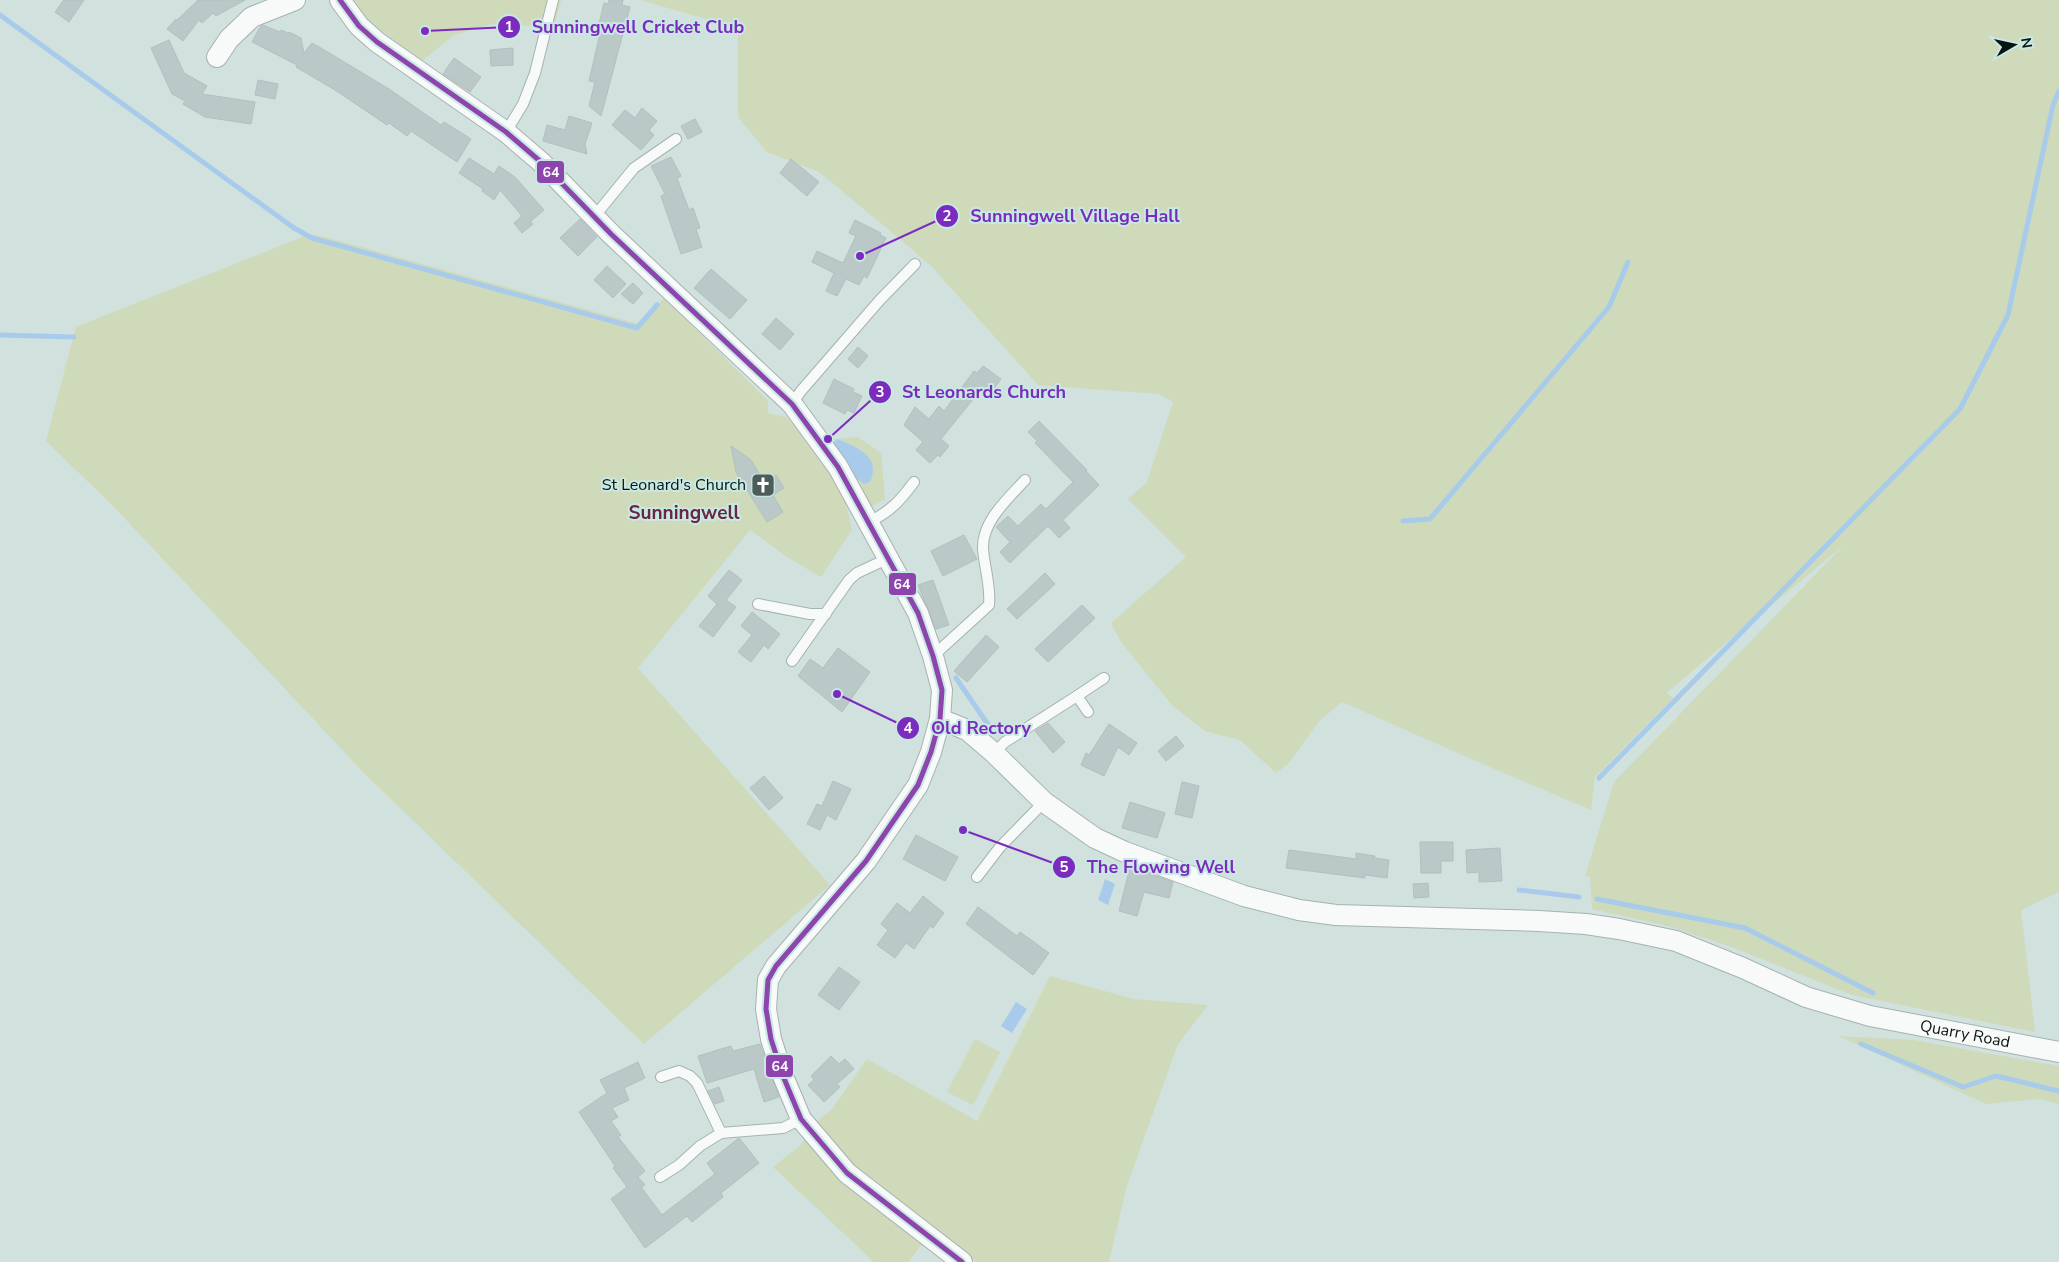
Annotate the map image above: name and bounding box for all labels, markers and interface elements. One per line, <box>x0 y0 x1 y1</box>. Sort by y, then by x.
callout: Sunningwell Cricket Club <box>497 10 754 43</box>
text: Sunningwell Cricket Club <box>532 15 745 39</box>
text: 1 <box>504 17 514 37</box>
north arrow <box>1989 20 2039 70</box>
text: N <box>2016 36 2037 50</box>
line badge: 64 <box>536 160 565 184</box>
text: 64 <box>543 163 560 182</box>
callout: Sunningwell Village Hall <box>935 199 1189 232</box>
text: Sunningwell Village Hall <box>970 204 1180 228</box>
text: 2 <box>942 206 952 226</box>
callout: St Leonards Church <box>867 375 1076 408</box>
text: St Leonards Church <box>902 380 1066 404</box>
text: 3 <box>875 382 885 402</box>
church icon: St Leonard's Church <box>750 472 776 498</box>
place label: St Leonard's Church <box>602 474 746 496</box>
district label: Sunningwell <box>628 500 740 526</box>
line badge: 64 <box>888 572 917 596</box>
text: 64 <box>894 575 911 594</box>
callout: Old Rectory <box>896 712 1041 745</box>
text: Old Rectory <box>931 716 1032 740</box>
text: 4 <box>903 718 913 738</box>
callout: The Flowing Well <box>1052 850 1246 883</box>
text: The Flowing Well <box>1087 855 1236 879</box>
text: 5 <box>1059 857 1069 877</box>
street label: Quarry Road <box>1918 1015 2012 1053</box>
line badge: 64 <box>765 1054 794 1078</box>
text: 64 <box>772 1057 789 1076</box>

